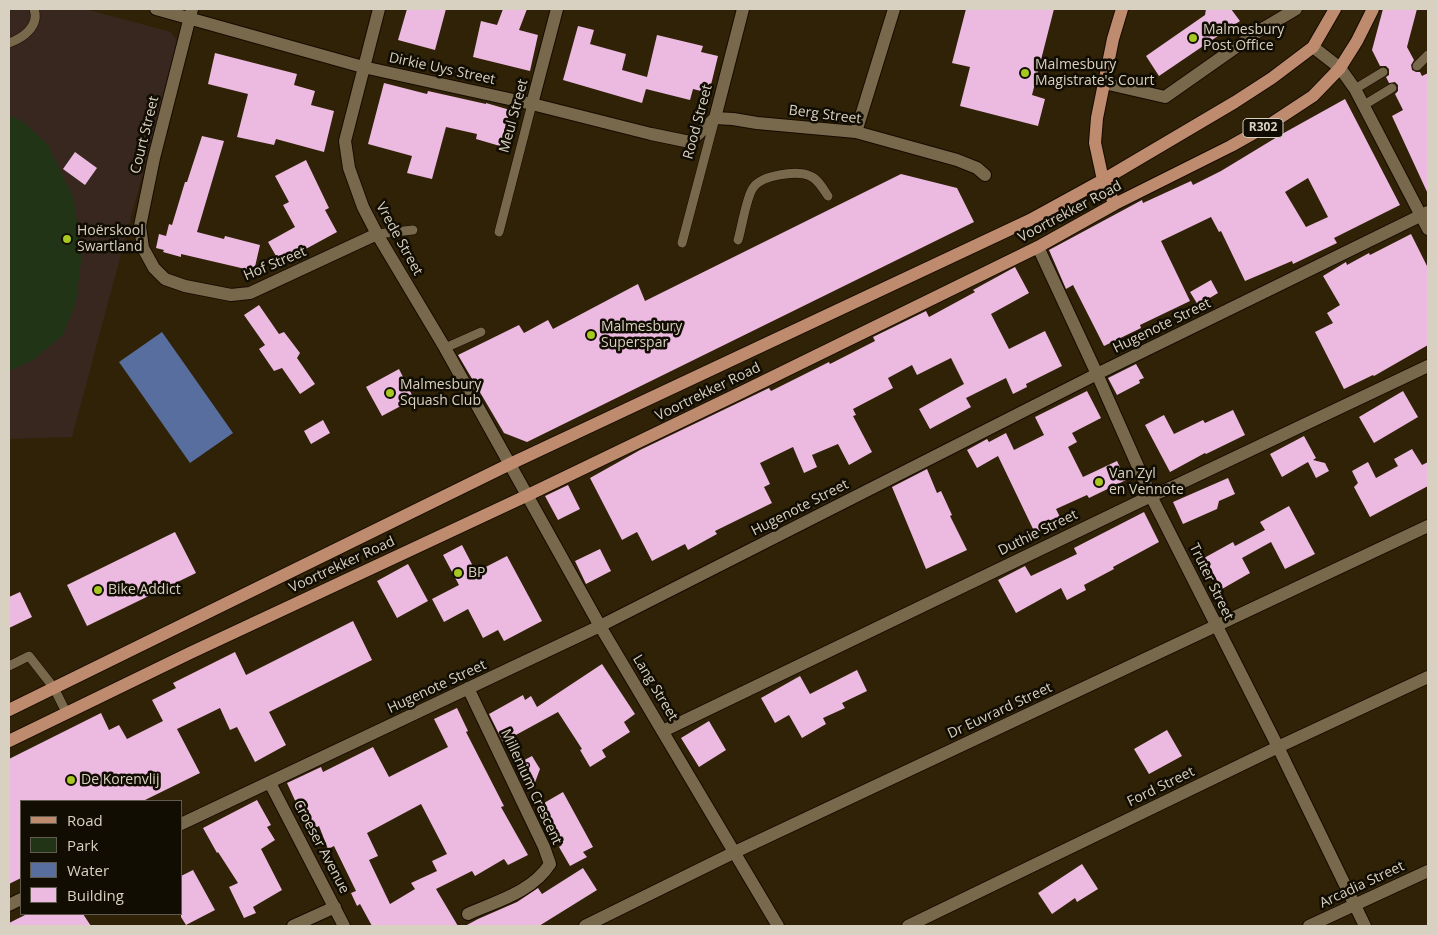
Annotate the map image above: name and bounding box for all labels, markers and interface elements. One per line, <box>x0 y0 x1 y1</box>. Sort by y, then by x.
place label: Malmesbury Post Office <box>1203 22 1284 54</box>
marker: Malmesbury Post Office <box>1187 32 1199 44</box>
street label: Dirkie Uys Street <box>387 50 497 88</box>
place label: Malmesbury Magistrate's Court <box>1035 57 1154 90</box>
marker: Malmesbury Magistrate's Court <box>1019 67 1031 79</box>
street label: Meul Street <box>496 77 532 155</box>
street label: Rood Street <box>680 83 716 161</box>
street label: Court Street <box>127 95 163 175</box>
street label: Berg Street <box>788 102 862 128</box>
road number: R302 <box>1243 119 1283 138</box>
street label: Voortrekker Road <box>1015 178 1125 246</box>
street label: Vrede Street <box>372 199 426 279</box>
place label: Hoërskool Swartland <box>77 223 144 256</box>
marker: Hoërskool Swartland <box>61 233 73 245</box>
street label: Hof Street <box>241 243 309 285</box>
street label: Hugenote Street <box>1110 295 1214 357</box>
place label: Malmesbury Superspar <box>601 319 682 352</box>
marker: Malmesbury Superspar <box>585 329 597 341</box>
street label: Voortrekker Road <box>653 359 763 425</box>
place label: Malmesbury Squash Club <box>400 377 481 410</box>
marker: Malmesbury Squash Club <box>384 387 396 399</box>
place label: Van Zyl en Vennote <box>1109 466 1184 498</box>
street label: Hugenote Street <box>749 476 851 540</box>
marker: Van Zyl en Vennote <box>1093 476 1105 488</box>
street label: Duthie Street <box>995 507 1081 559</box>
street label: Voortrekker Road <box>286 533 398 597</box>
street label: Truter Street <box>1185 541 1237 623</box>
place label: BP <box>468 565 485 581</box>
marker: BP <box>452 567 464 579</box>
place label: Bike Addict <box>108 582 181 598</box>
marker: Bike Addict <box>92 584 104 596</box>
street label: Lang Street <box>629 652 681 724</box>
street label: Hugenote Street <box>385 657 489 717</box>
street label: Dr Euvrard Street <box>945 679 1055 743</box>
street label: Millenium Crescent <box>497 727 565 847</box>
street label: Ford Street <box>1125 764 1197 810</box>
place label: De Korenvlij <box>81 772 159 788</box>
marker: De Korenvlij <box>65 774 77 786</box>
street label: Croeser Avenue <box>289 797 353 897</box>
legend <box>20 800 182 915</box>
text: Road <box>67 810 103 830</box>
text: Park <box>67 835 98 855</box>
street label: Arcadia Street <box>1317 858 1407 912</box>
text: Water <box>67 860 109 880</box>
text: Building <box>67 885 124 905</box>

